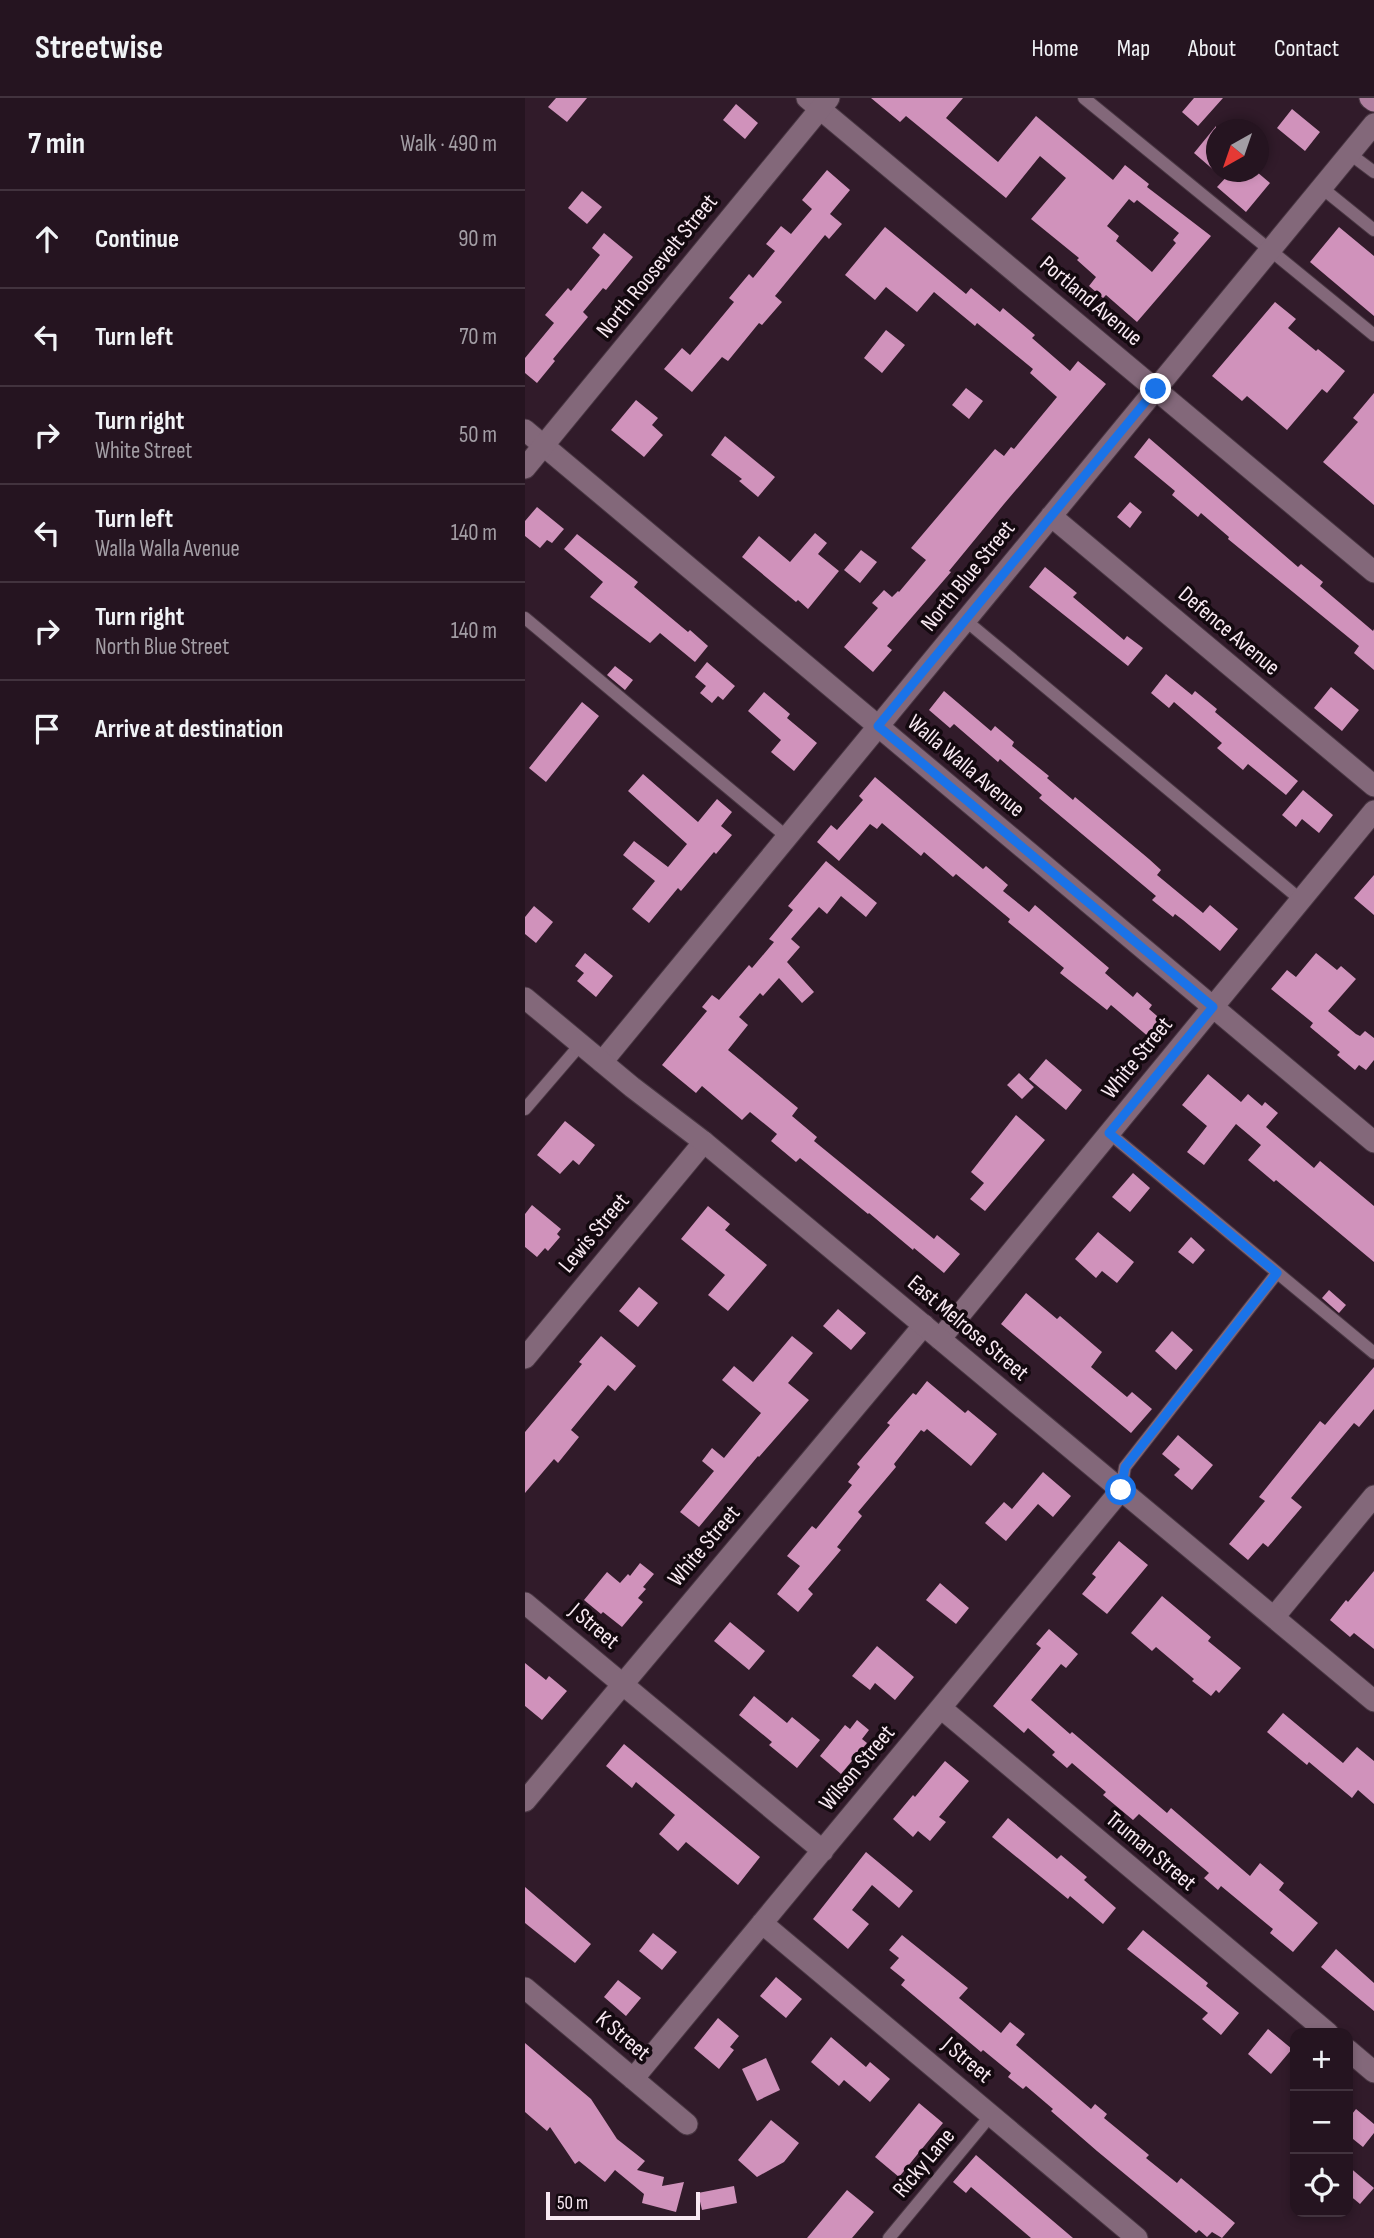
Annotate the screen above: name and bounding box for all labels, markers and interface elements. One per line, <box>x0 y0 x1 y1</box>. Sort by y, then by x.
text: Streetwise <box>35 28 163 68</box>
text: Home <box>1031 34 1079 63</box>
text: Map <box>1117 34 1150 63</box>
text: About <box>1188 34 1236 63</box>
text: Contact <box>1274 34 1339 63</box>
north arrow <box>1206 119 1269 182</box>
text: 7 min <box>28 126 85 162</box>
text: Walk · 490 m <box>400 130 497 158</box>
street label: North Roosevelt Street <box>590 188 724 344</box>
icon: ahead <box>28 220 66 258</box>
text: Continue <box>95 224 179 255</box>
text: 90 m <box>458 225 497 253</box>
street label: Portland Avenue <box>1034 250 1148 352</box>
icon: left <box>28 318 66 356</box>
text: Turn left <box>95 322 173 353</box>
text: 70 m <box>459 323 497 351</box>
route end <box>1140 373 1171 404</box>
text: Turn right <box>95 406 184 437</box>
icon: right <box>28 416 66 454</box>
text: 50 m <box>459 421 497 449</box>
text: White Street <box>95 437 192 465</box>
text: Turn left <box>95 504 173 535</box>
icon: left <box>28 514 66 552</box>
street label: North Blue Street <box>915 515 1021 637</box>
text: 140 m <box>451 519 497 547</box>
text: Walla Walla Avenue <box>95 535 240 563</box>
street label: Defence Avenue <box>1172 580 1286 682</box>
text: Turn right <box>95 602 184 633</box>
icon: right <box>28 612 66 650</box>
text: 140 m <box>451 617 497 645</box>
text: North Blue Street <box>95 633 229 661</box>
street label: Walla Walla Avenue <box>902 709 1030 823</box>
icon: arrive <box>28 710 66 748</box>
text: Arrive at destination <box>95 714 283 745</box>
street label: White Street <box>1095 1011 1179 1105</box>
street label: Lewis Street <box>553 1188 635 1278</box>
street label: East Melrose Street <box>902 1269 1034 1387</box>
route start <box>1105 1474 1136 1505</box>
street label: White Street <box>662 1500 746 1592</box>
street label: J Street <box>562 1596 625 1655</box>
street label: Wilson Street <box>813 1719 901 1817</box>
street label: Truman Street <box>1100 1805 1202 1897</box>
street label: K Street <box>590 2005 656 2067</box>
map controls <box>1290 2028 1353 2217</box>
button: + <box>1290 2028 1353 2091</box>
street label: J Street <box>935 2030 998 2089</box>
button: − <box>1290 2091 1353 2154</box>
street label: Ricky Lane <box>887 2123 961 2203</box>
button: locate <box>1290 2154 1353 2217</box>
scale bar <box>546 2189 700 2221</box>
text: 50 m <box>557 2192 588 2215</box>

